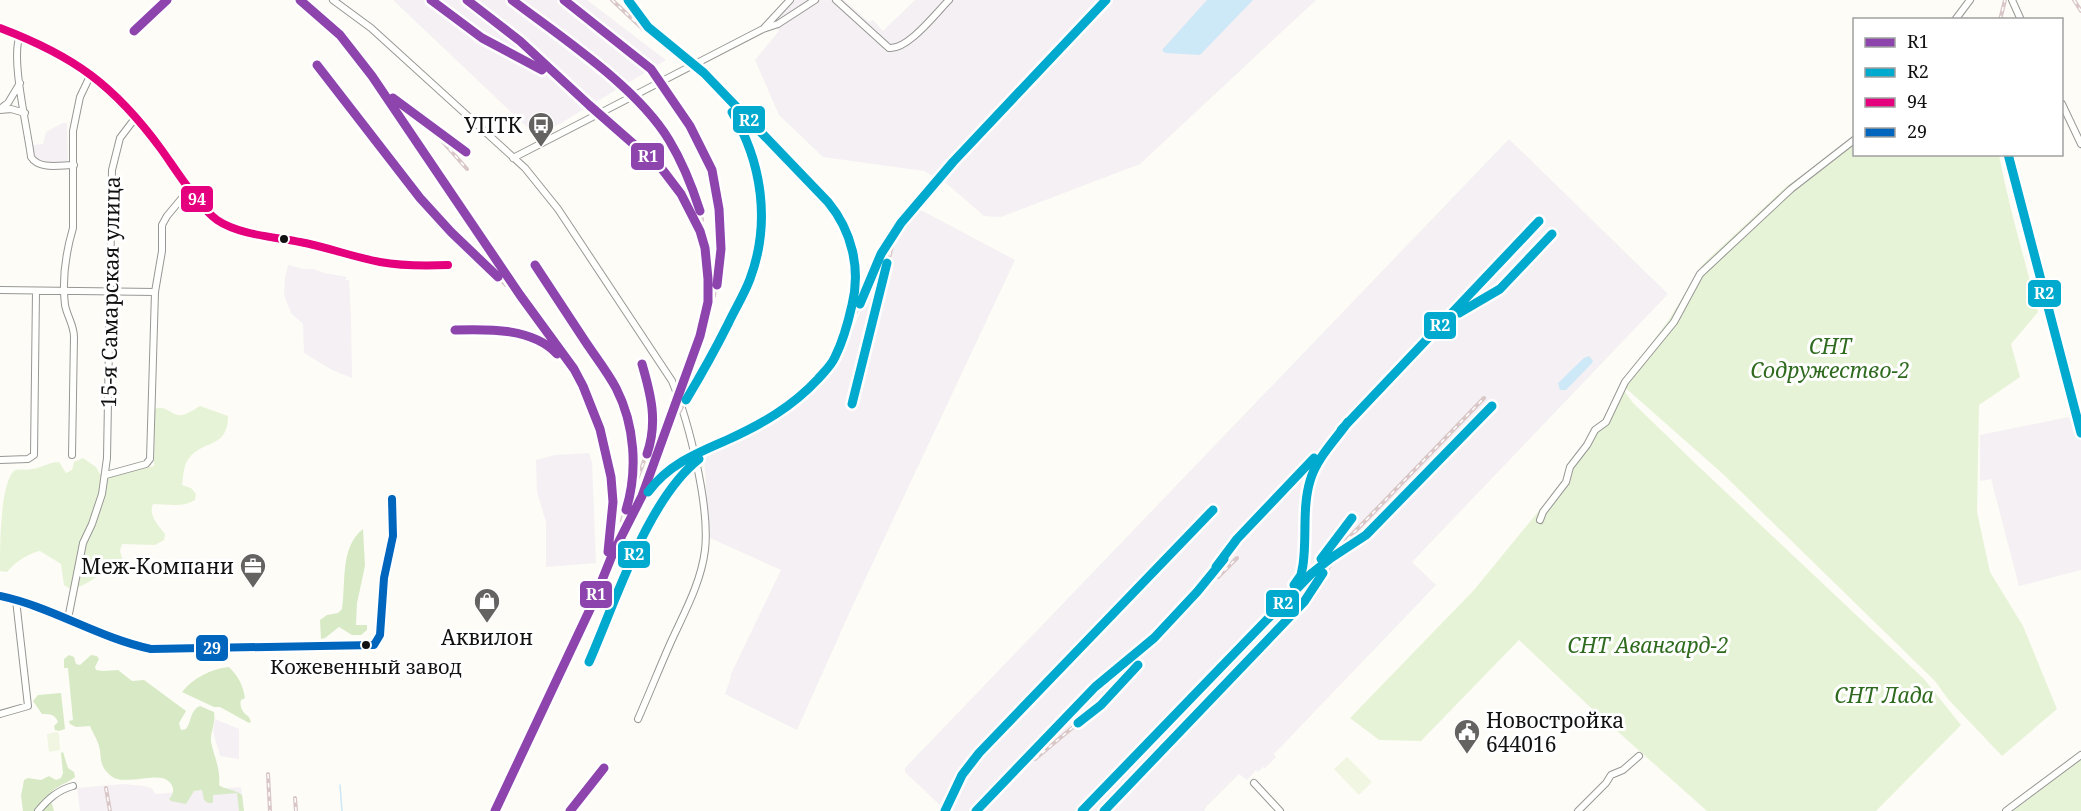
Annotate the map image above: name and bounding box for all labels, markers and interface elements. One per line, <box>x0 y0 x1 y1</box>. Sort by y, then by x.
legend <box>1853 18 2063 156</box>
text: R1 <box>1907 29 1929 53</box>
text: R2 <box>1907 59 1929 83</box>
text: 94 <box>1907 89 1927 113</box>
line badge: R2 <box>732 105 766 134</box>
text: R2 <box>739 109 759 131</box>
bus stop icon: УПТК <box>526 110 556 148</box>
place label: УПТК <box>464 111 522 139</box>
text: 29 <box>1907 119 1927 143</box>
line badge: R1 <box>630 142 665 171</box>
text: R1 <box>638 145 658 167</box>
street label: 15-я Самарская улица <box>94 176 126 408</box>
line badge: 94 <box>180 185 214 213</box>
text: 94 <box>188 188 206 210</box>
unlabelled marker <box>278 233 290 245</box>
line badge: R2 <box>2027 279 2062 308</box>
text: R2 <box>2034 282 2054 304</box>
line badge: R2 <box>1423 311 1457 340</box>
text: R2 <box>1430 314 1450 336</box>
park label: СНТ Содружество-2 <box>1750 332 1910 384</box>
line badge: R2 <box>617 540 651 569</box>
text: R2 <box>624 543 644 565</box>
office icon: Меж-Компани <box>238 551 268 589</box>
place label: Меж-Компани <box>81 552 234 580</box>
line badge: R1 <box>579 580 613 609</box>
text: R1 <box>586 583 606 605</box>
shop icon: Аквилон <box>472 586 502 624</box>
line badge: R2 <box>1265 589 1300 618</box>
text: R2 <box>1273 592 1293 614</box>
place label: Аквилон <box>441 623 533 651</box>
park label: СНТ Авангард-2 <box>1567 631 1729 659</box>
line badge: 29 <box>195 634 229 662</box>
text: 29 <box>203 637 221 659</box>
marker: Кожевенный завод <box>360 639 372 651</box>
place label: Кожевенный завод <box>270 653 462 680</box>
park label: СНТ Лада <box>1834 681 1934 709</box>
place label: Новостройка 644016 <box>1486 706 1624 758</box>
public building icon: Новостройка 644016 <box>1452 717 1482 755</box>

